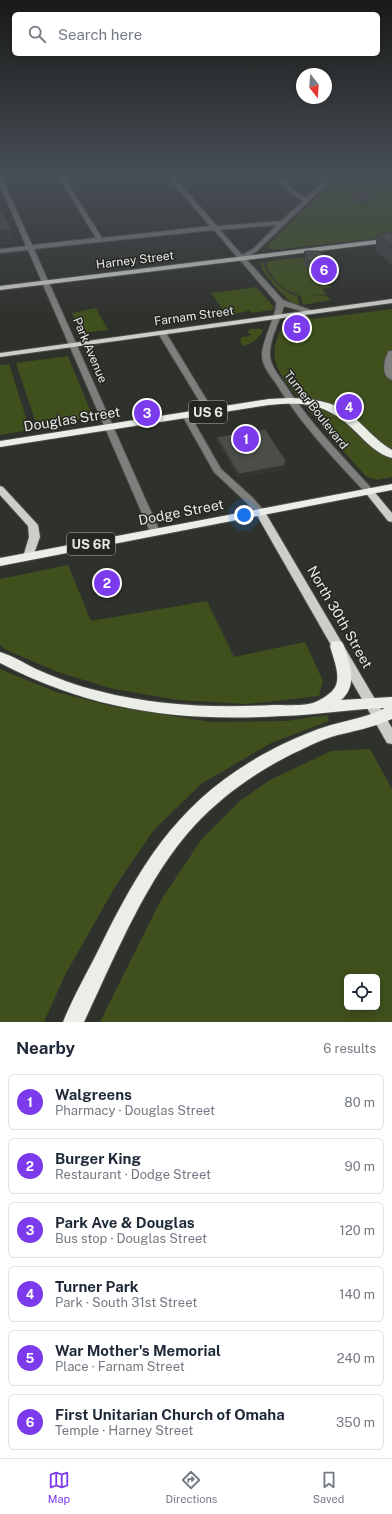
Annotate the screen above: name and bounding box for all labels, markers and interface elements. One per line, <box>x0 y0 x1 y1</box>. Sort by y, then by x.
search box <box>12 12 380 56</box>
icon: search <box>26 23 48 45</box>
text: Search here <box>58 26 142 43</box>
north arrow <box>296 68 332 104</box>
street label: Harney Street <box>95 248 175 272</box>
pin: 6 <box>311 255 337 285</box>
street label: Farnam Street <box>153 303 235 329</box>
pin: 5 <box>284 313 310 343</box>
street label: Park Avenue <box>70 315 110 385</box>
street label: Turner Boulevard <box>281 368 351 452</box>
pin: 4 <box>336 392 362 422</box>
pin: 3 <box>134 398 160 428</box>
road number: US 6 <box>189 401 227 423</box>
street label: Douglas Street <box>23 403 121 435</box>
pin: 1 <box>233 424 259 454</box>
street label: Dodge Street <box>137 496 225 528</box>
your location <box>234 505 254 525</box>
road number: US 6R <box>67 533 115 555</box>
street label: North 30th Street <box>304 563 376 671</box>
pin: 2 <box>94 568 120 598</box>
map controls <box>344 974 380 1010</box>
button: locate <box>344 974 380 1010</box>
text: Nearby <box>16 1038 75 1058</box>
text: 6 results <box>323 1041 376 1056</box>
text: Walgreens <box>55 1086 132 1103</box>
text: 1 <box>27 1095 33 1110</box>
text: 80 m <box>344 1095 375 1110</box>
text: Pharmacy · Douglas Street <box>55 1103 215 1118</box>
text: Burger King <box>55 1150 141 1167</box>
text: 2 <box>26 1159 34 1174</box>
text: 90 m <box>345 1159 375 1174</box>
text: Restaurant · Dodge Street <box>55 1167 211 1182</box>
text: Park Ave & Douglas <box>55 1214 195 1231</box>
text: 3 <box>26 1223 34 1238</box>
text: 120 m <box>340 1223 375 1238</box>
text: Bus stop · Douglas Street <box>55 1231 207 1246</box>
text: Turner Park <box>55 1278 139 1295</box>
text: 4 <box>26 1287 34 1302</box>
text: 140 m <box>339 1287 375 1302</box>
text: Park · South 31st Street <box>55 1295 197 1310</box>
text: War Mother's Memorial <box>55 1342 221 1359</box>
text: 5 <box>26 1351 34 1366</box>
text: 240 m <box>337 1351 375 1366</box>
text: Place · Farnam Street <box>55 1359 185 1374</box>
text: First Unitarian Church of Omaha <box>55 1406 285 1423</box>
text: 6 <box>26 1415 34 1430</box>
text: 350 m <box>336 1415 375 1430</box>
text: Temple · Harney Street <box>55 1423 193 1438</box>
tab: Map <box>48 1469 70 1505</box>
tab: Directions <box>166 1469 217 1505</box>
tab: Saved <box>313 1469 344 1505</box>

